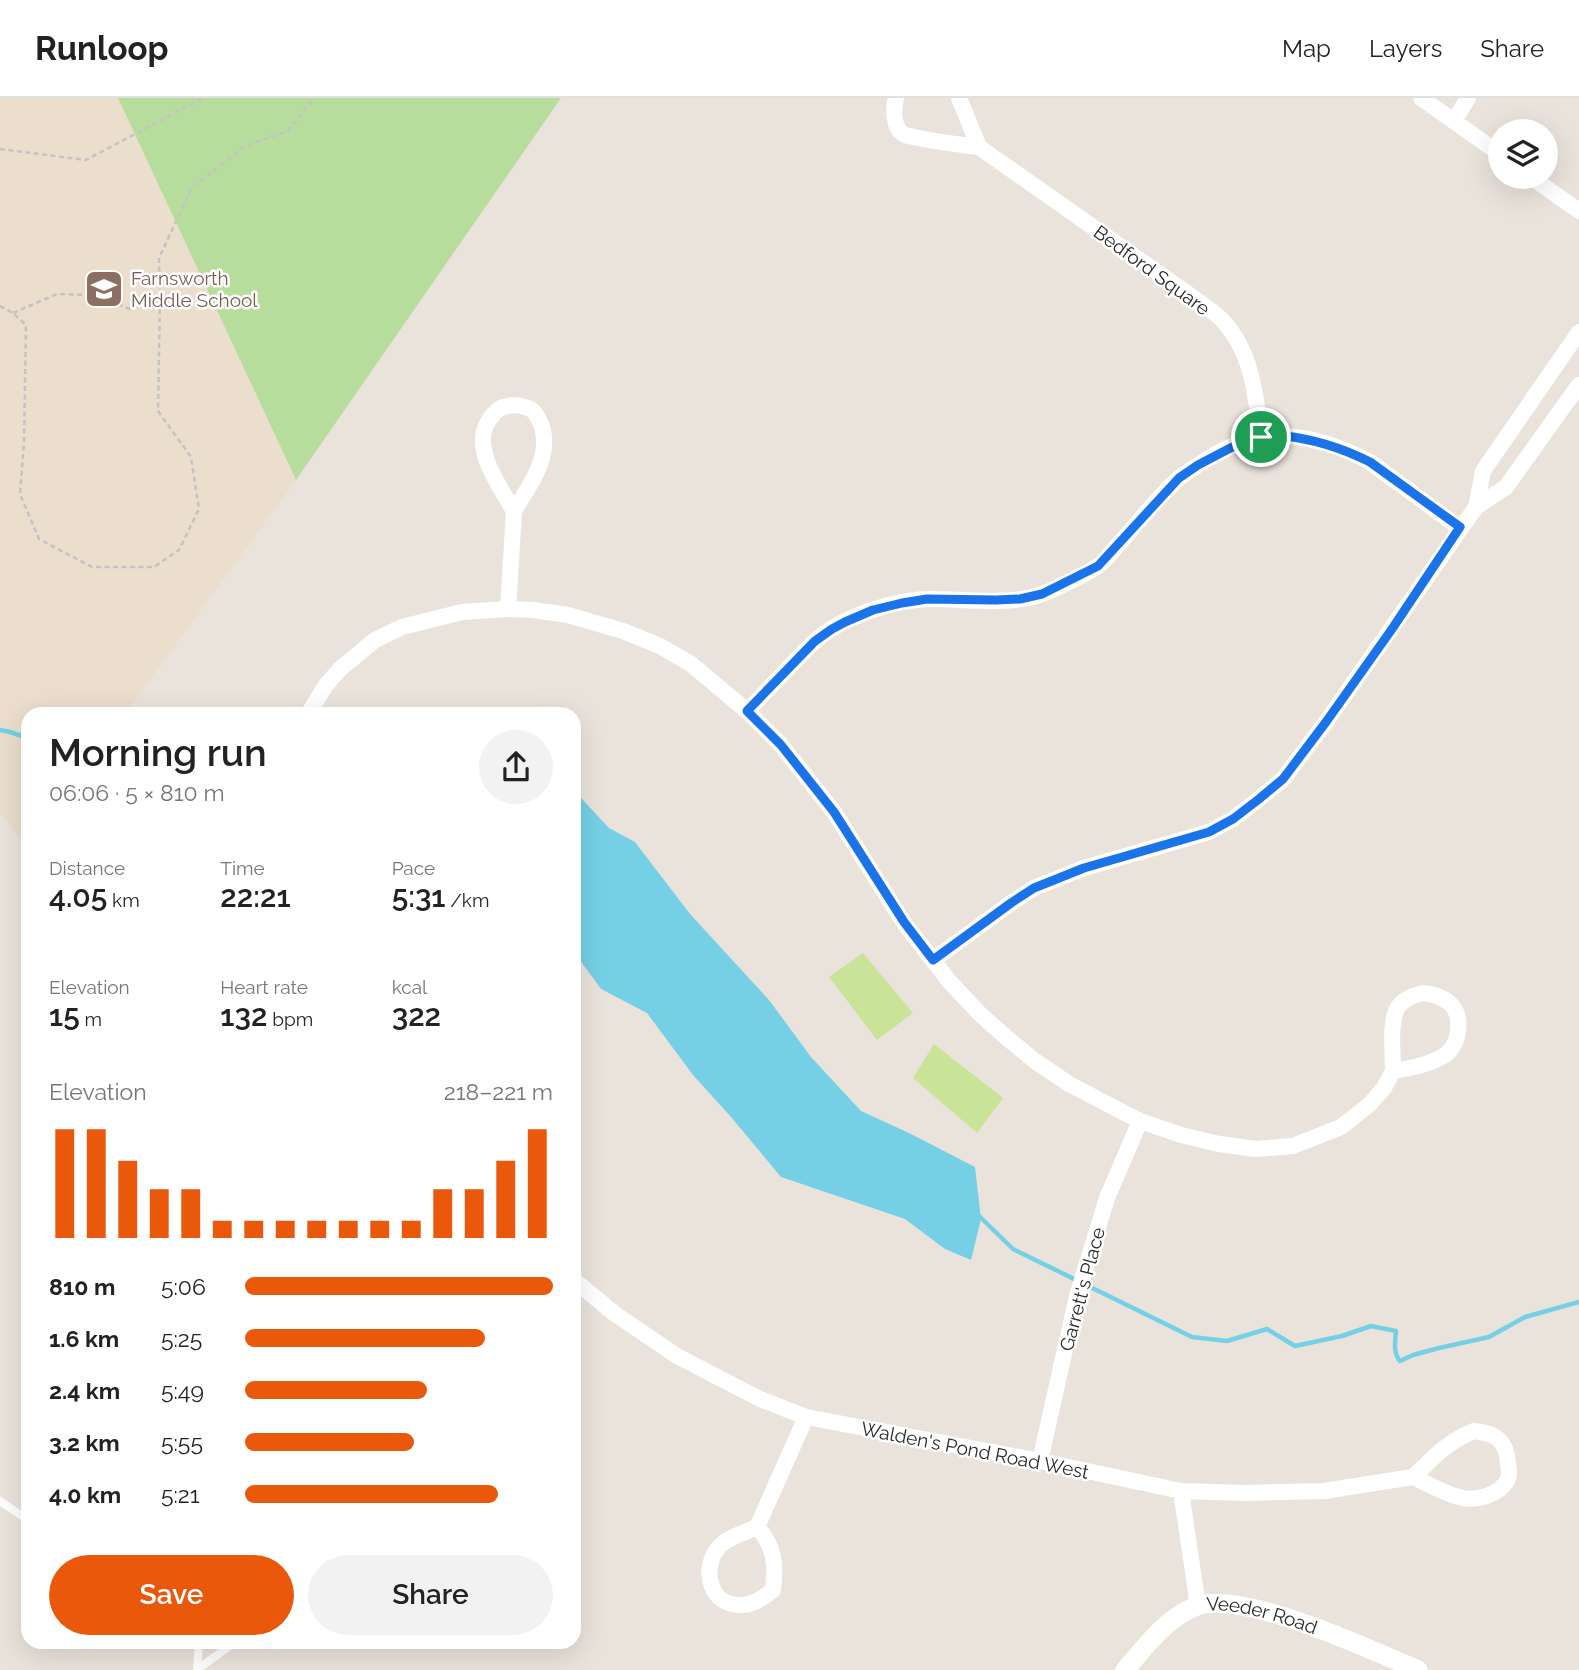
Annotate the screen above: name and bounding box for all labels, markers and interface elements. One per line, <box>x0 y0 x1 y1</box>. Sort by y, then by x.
text: Runloop <box>35 29 168 68</box>
text: Map <box>1282 34 1331 63</box>
text: Layers <box>1369 34 1442 63</box>
text: Share <box>1480 34 1544 63</box>
map controls <box>1488 119 1558 189</box>
button: layers <box>1488 119 1558 189</box>
street label: Bedford Square <box>1090 220 1214 320</box>
place label: Farnsworth Middle School <box>131 267 258 311</box>
school or university icon: Farnsworth Middle School <box>83 268 125 310</box>
pin <box>1231 407 1291 467</box>
icon: arrive <box>1242 418 1280 456</box>
text: Morning run <box>49 730 267 775</box>
button: share <box>479 730 553 804</box>
text: 06:06 · 5 × 810 m <box>49 779 225 806</box>
text: Distance <box>49 857 125 879</box>
text: Time <box>220 857 265 879</box>
text: Pace <box>392 857 435 879</box>
text: 4.05 <box>49 879 107 914</box>
text: 22:21 <box>220 879 291 914</box>
text: 5:31 <box>392 879 445 914</box>
text: km <box>107 889 140 911</box>
text: /km <box>445 889 489 911</box>
text: Elevation <box>49 976 130 998</box>
text: Heart rate <box>220 976 308 998</box>
text: kcal <box>392 976 427 998</box>
text: 15 <box>49 998 80 1033</box>
text: 132 <box>220 998 267 1033</box>
text: 322 <box>392 998 441 1033</box>
text: m <box>80 1008 102 1030</box>
text: bpm <box>267 1008 313 1030</box>
text: Elevation <box>49 1078 147 1105</box>
text: 218–221 m <box>444 1078 553 1105</box>
street label: Garrett's Place <box>1055 1225 1109 1353</box>
text: 810 m <box>49 1273 115 1300</box>
text: 5:06 <box>161 1273 206 1300</box>
text: 1.6 km <box>49 1325 119 1352</box>
text: 5:25 <box>161 1325 202 1352</box>
text: 2.4 km <box>49 1377 120 1404</box>
text: 5:49 <box>161 1377 204 1404</box>
street label: Walden's Pond Road West <box>859 1417 1091 1483</box>
text: 3.2 km <box>49 1429 120 1456</box>
text: 5:55 <box>161 1429 203 1456</box>
text: 4.0 km <box>49 1481 121 1508</box>
text: 5:21 <box>161 1481 200 1508</box>
button: Save <box>49 1555 294 1635</box>
button: Share <box>308 1555 553 1635</box>
street label: Veeder Road <box>1206 1592 1321 1638</box>

